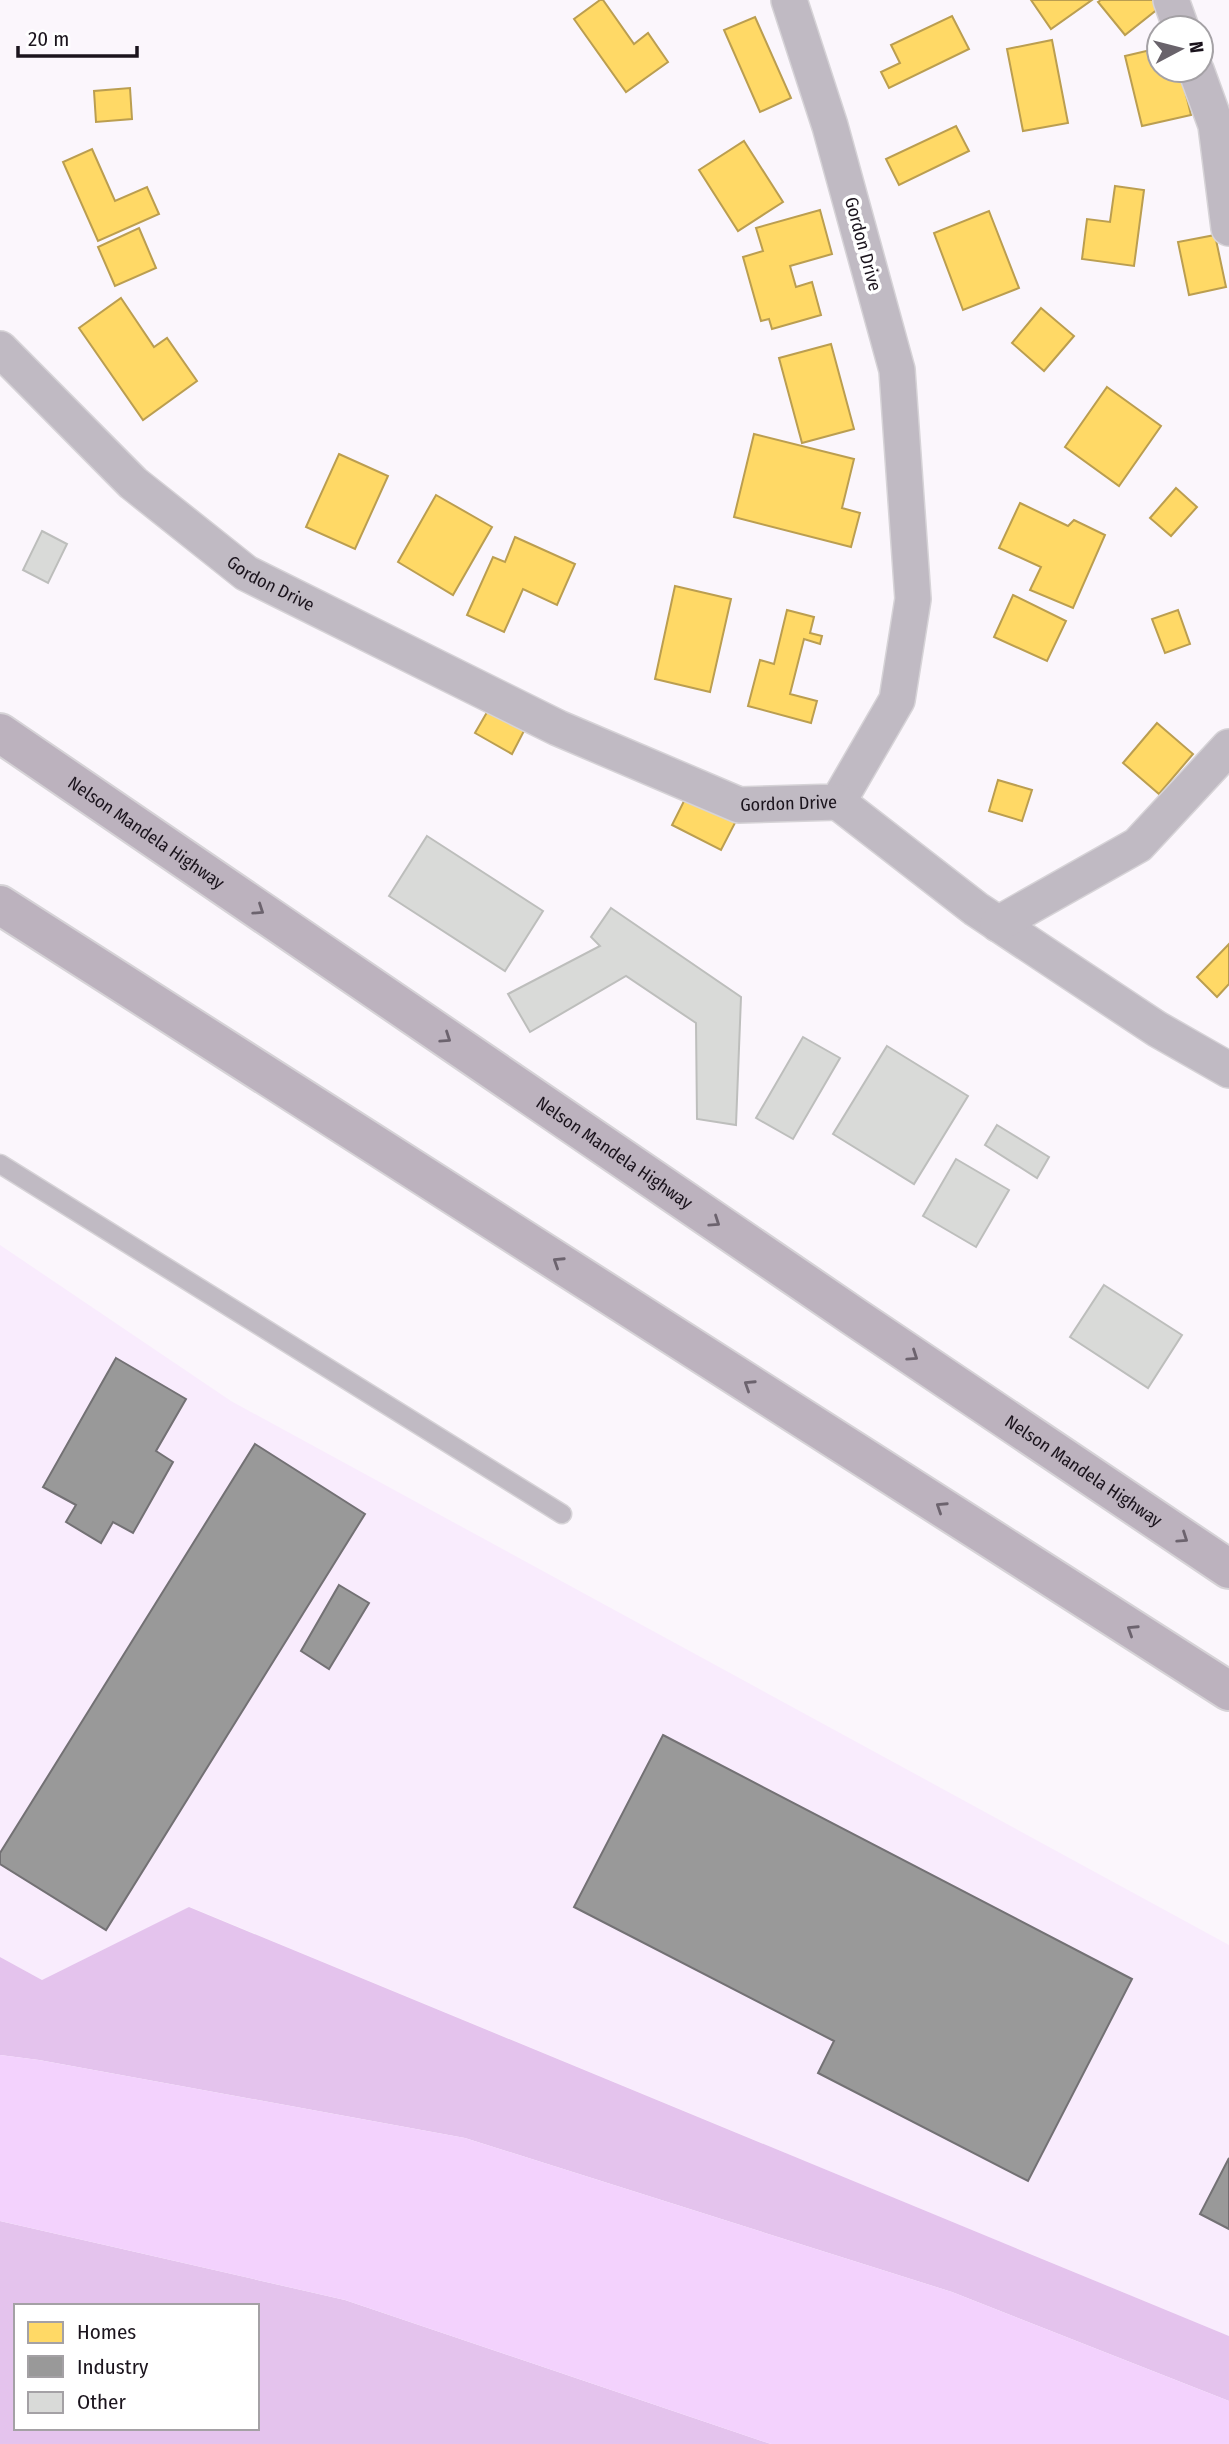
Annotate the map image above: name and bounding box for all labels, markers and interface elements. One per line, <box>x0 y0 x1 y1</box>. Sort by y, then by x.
scale bar <box>18 14 136 58</box>
north arrow <box>1145 14 1215 84</box>
text: 20 m <box>28 26 69 52</box>
text: N <box>1184 40 1208 54</box>
street label: Gordon Drive <box>840 195 886 294</box>
street label: Gordon Drive <box>222 551 318 616</box>
street label: Nelson Mandela Highway <box>64 772 229 894</box>
street label: Gordon Drive <box>740 791 837 816</box>
one-way arrow <box>251 902 264 914</box>
one-way arrow <box>439 1030 452 1043</box>
street label: Nelson Mandela Highway <box>532 1092 697 1214</box>
one-way arrow <box>707 1214 720 1226</box>
one-way arrow <box>552 1257 565 1270</box>
one-way arrow <box>905 1348 918 1361</box>
one-way arrow <box>744 1380 757 1393</box>
street label: Nelson Mandela Highway <box>1001 1410 1166 1532</box>
one-way arrow <box>935 1503 948 1516</box>
one-way arrow <box>1175 1530 1188 1542</box>
one-way arrow <box>1127 1625 1140 1638</box>
legend <box>14 2304 259 2430</box>
text: Homes <box>77 2319 136 2345</box>
text: Industry <box>77 2354 149 2380</box>
text: Other <box>77 2389 126 2415</box>

